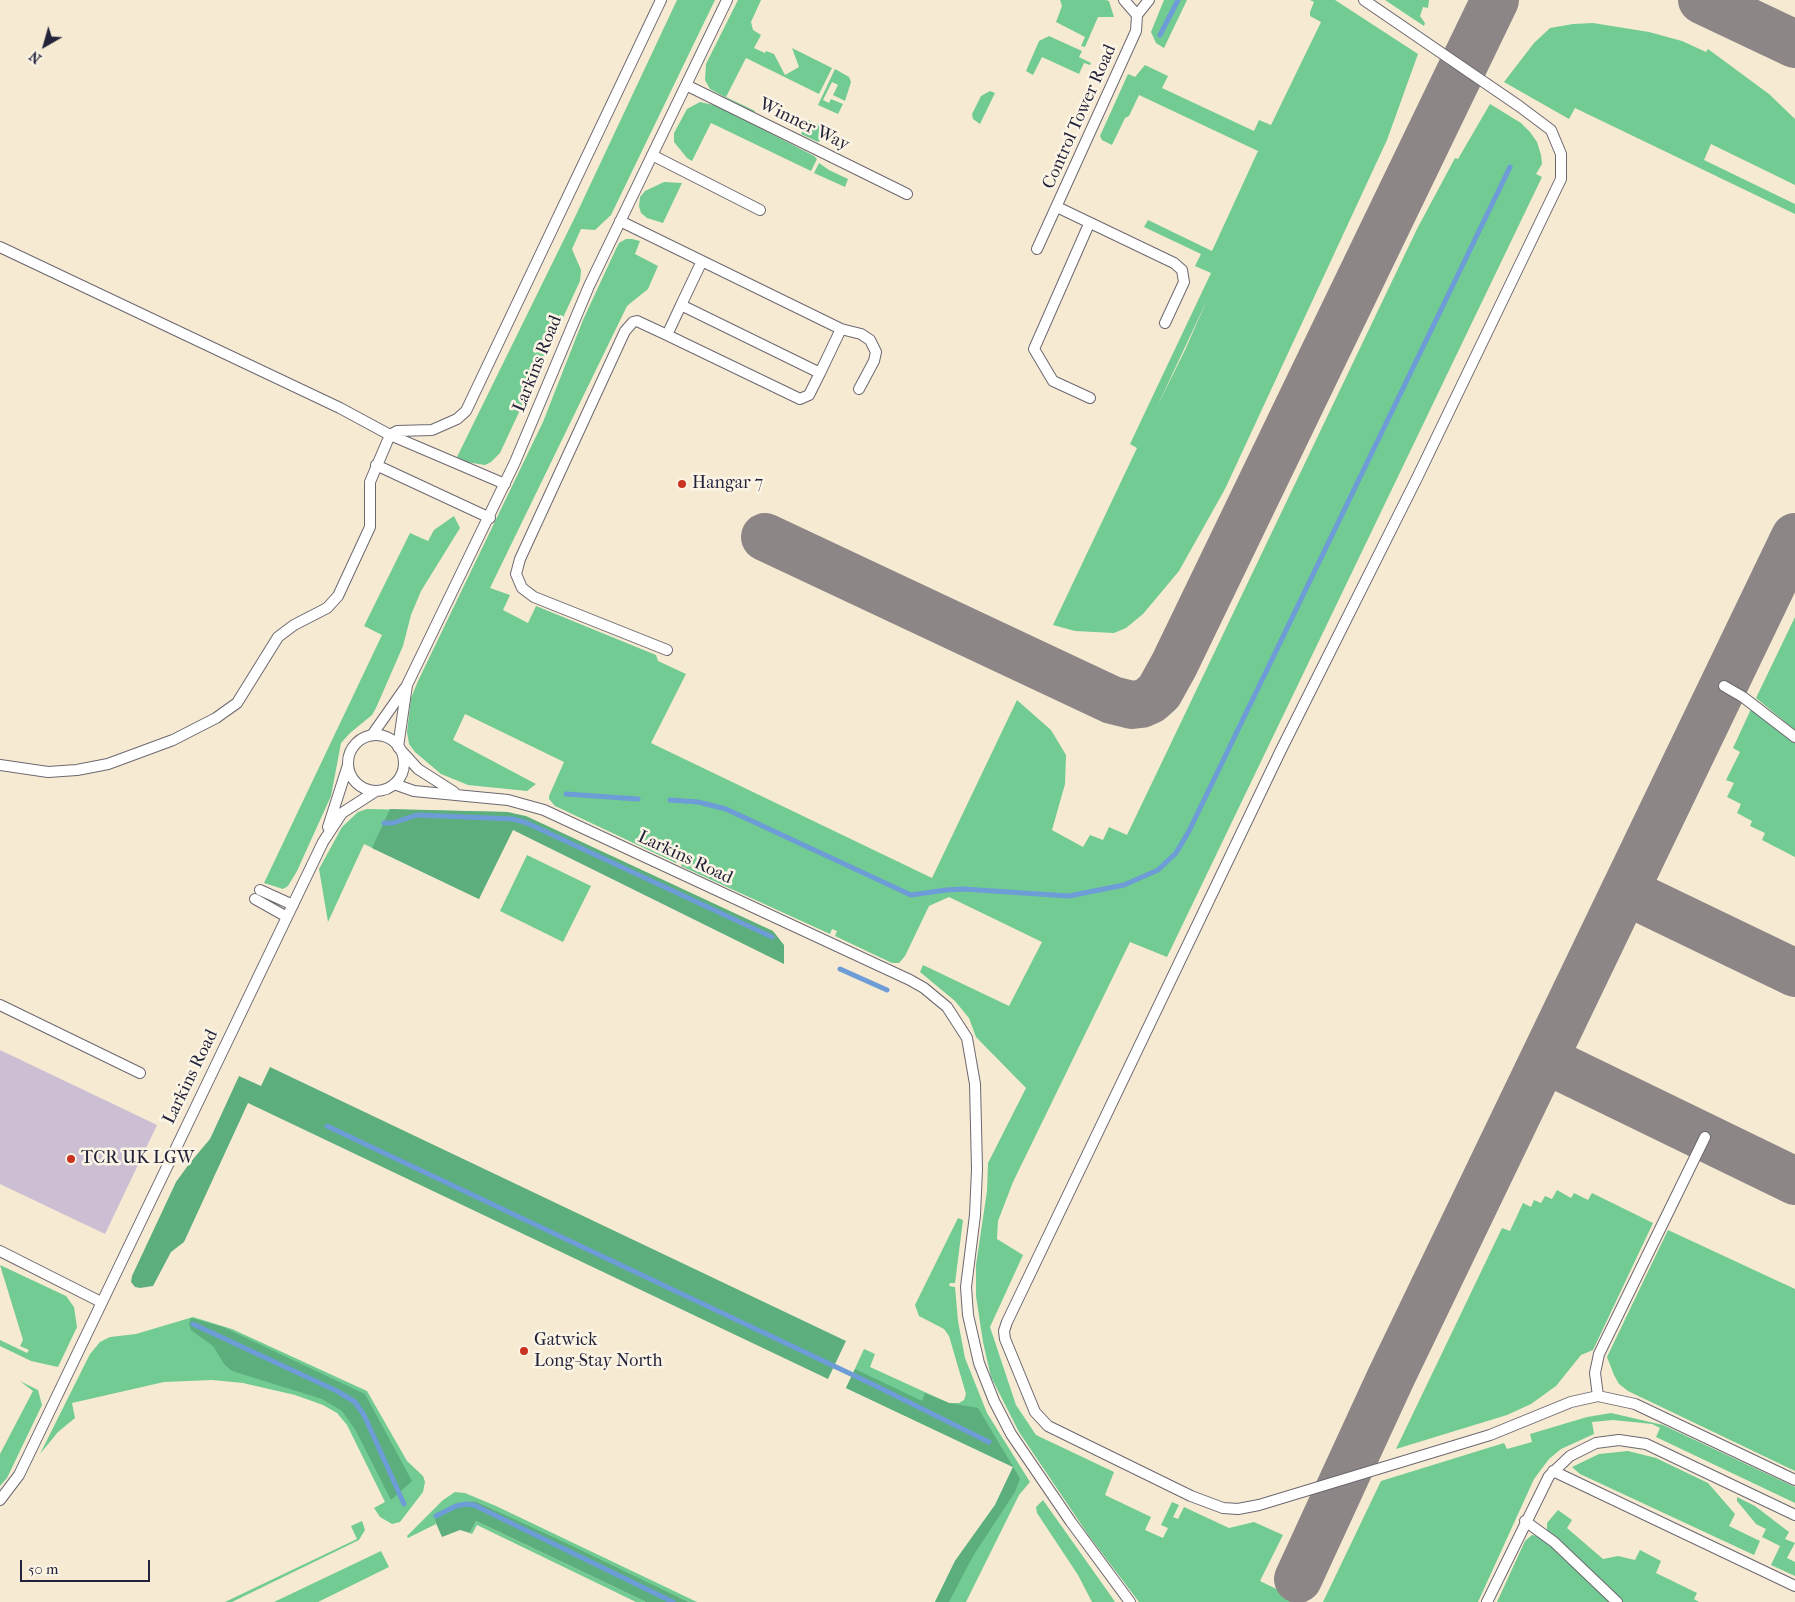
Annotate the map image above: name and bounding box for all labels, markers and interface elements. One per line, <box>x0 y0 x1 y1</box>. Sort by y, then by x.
north arrow <box>20 20 70 70</box>
street label: Control Tower Road <box>1038 41 1122 193</box>
text: N <box>26 47 45 67</box>
street label: Winner Way <box>755 94 853 156</box>
street label: Larkins Road <box>509 313 567 415</box>
place label: Hangar 7 <box>692 473 763 495</box>
marker: Hangar 7 <box>676 478 688 490</box>
street label: Larkins Road <box>634 827 736 889</box>
street label: Larkins Road <box>159 1026 223 1128</box>
place label: TCR UK LGW <box>81 1148 194 1170</box>
marker: TCR UK LGW <box>65 1153 77 1165</box>
place label: Gatwick Long-Stay North <box>534 1330 663 1372</box>
marker: Gatwick Long-Stay North <box>518 1345 530 1357</box>
scale bar <box>22 1550 152 1582</box>
text: 50 m <box>28 1560 58 1578</box>

